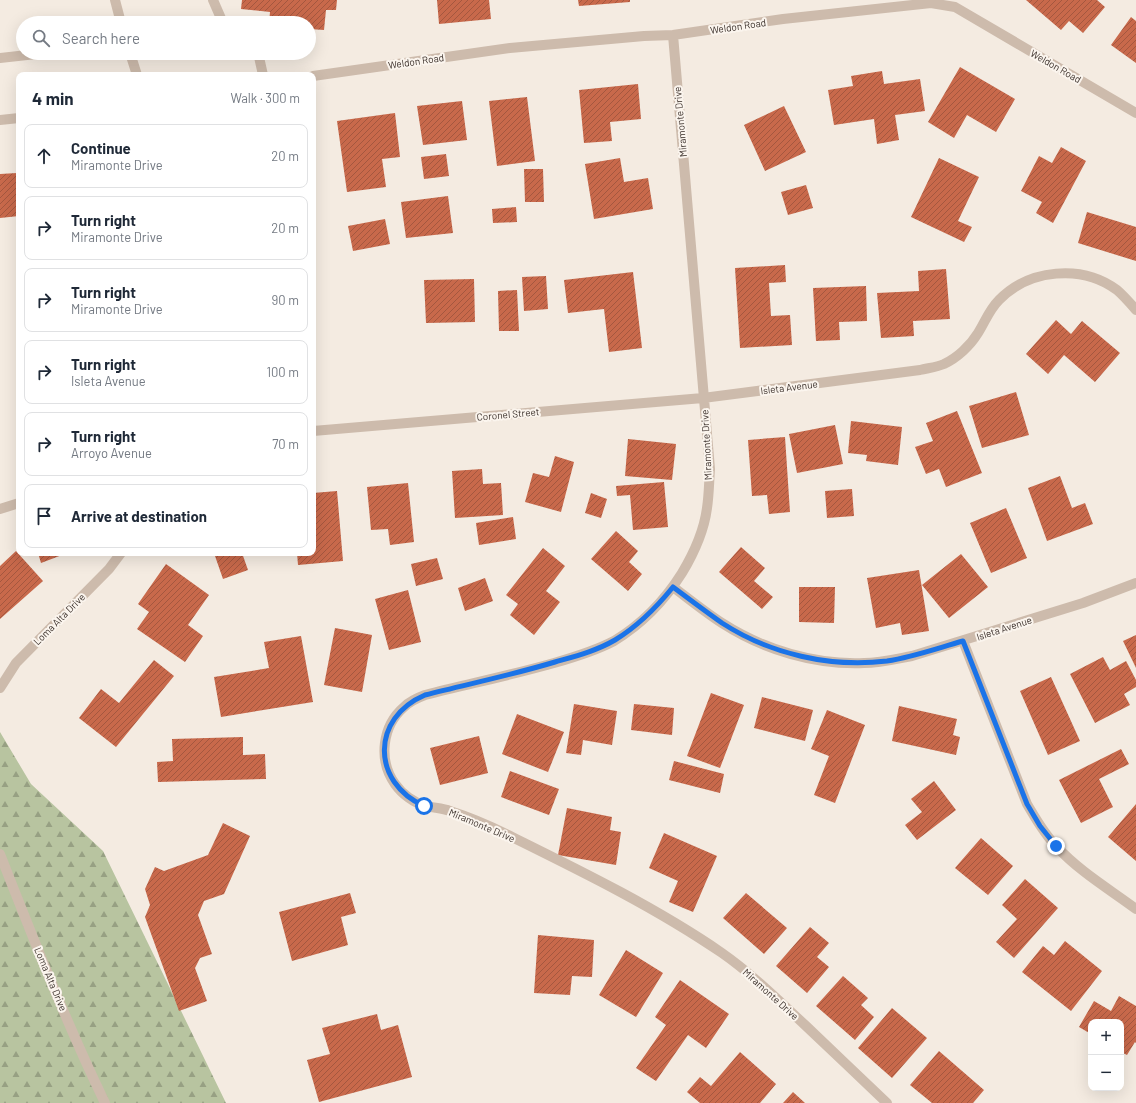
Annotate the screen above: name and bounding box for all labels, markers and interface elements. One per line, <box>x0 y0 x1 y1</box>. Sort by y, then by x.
search box <box>16 16 316 60</box>
street label: Weldon Road <box>709 16 767 36</box>
icon: search <box>30 27 52 49</box>
text: Search here <box>62 29 140 47</box>
street label: Weldon Road <box>1029 47 1083 85</box>
street label: Weldon Road <box>387 51 445 71</box>
street label: Miramonte Drive <box>671 86 689 158</box>
text: 4 min <box>32 88 74 108</box>
text: Walk · 300 m <box>230 90 300 106</box>
text: Continue <box>71 139 131 157</box>
icon: ahead <box>33 145 55 167</box>
text: 20 m <box>271 148 299 164</box>
text: Miramonte Drive <box>71 157 163 173</box>
text: Turn right <box>71 211 136 229</box>
icon: right <box>33 217 55 239</box>
text: 20 m <box>271 220 299 236</box>
text: Miramonte Drive <box>71 229 163 245</box>
text: Turn right <box>71 283 136 301</box>
icon: right <box>33 289 55 311</box>
text: 90 m <box>272 292 299 308</box>
text: Miramonte Drive <box>71 301 163 317</box>
text: Turn right <box>71 355 136 373</box>
icon: right <box>33 361 55 383</box>
text: 100 m <box>266 364 299 380</box>
text: Isleta Avenue <box>71 373 146 389</box>
street label: Isleta Avenue <box>760 378 818 396</box>
street label: Coronel Street <box>476 405 540 423</box>
street label: Miramonte Drive <box>698 409 714 481</box>
text: Turn right <box>71 427 136 445</box>
icon: right <box>33 433 55 455</box>
text: 70 m <box>272 436 299 452</box>
text: Arroyo Avenue <box>71 445 152 461</box>
icon: arrive <box>33 505 55 527</box>
text: Arrive at destination <box>71 507 207 525</box>
street label: Loma Alta Drive <box>31 591 87 647</box>
street label: Isleta Avenue <box>975 613 1033 643</box>
route start <box>415 797 433 815</box>
street label: Miramonte Drive <box>447 806 517 844</box>
route end <box>1047 837 1065 855</box>
street label: Loma Alta Drive <box>32 945 70 1013</box>
street label: Miramonte Drive <box>741 966 801 1022</box>
map controls <box>1088 1019 1124 1091</box>
button: + <box>1088 1019 1124 1055</box>
button: − <box>1088 1055 1124 1091</box>

